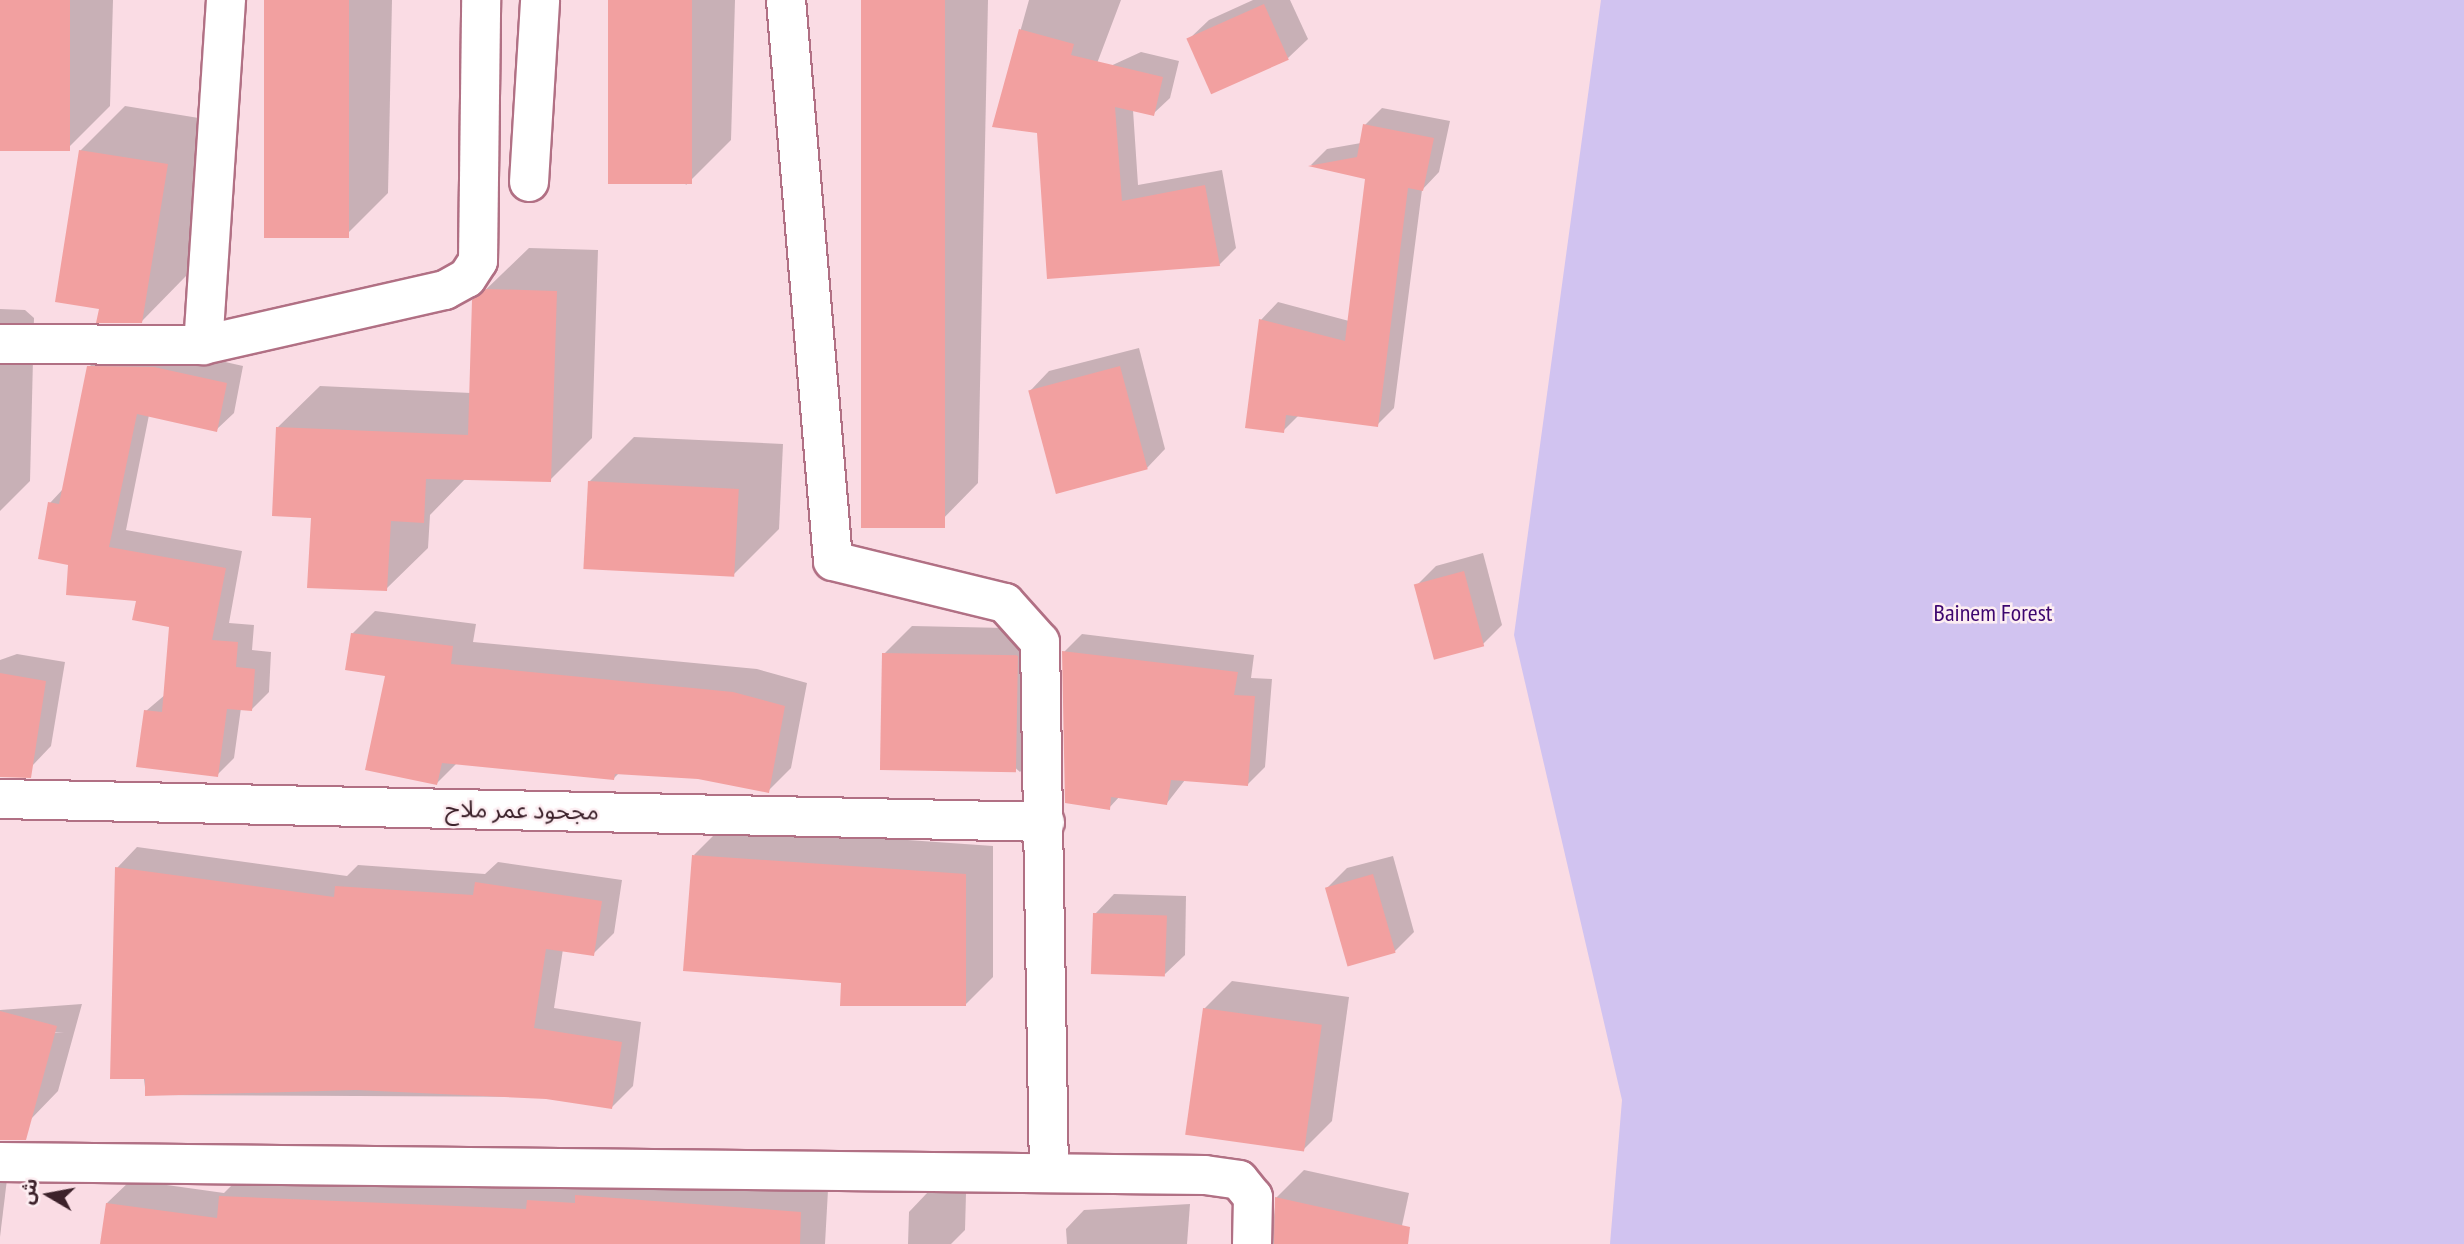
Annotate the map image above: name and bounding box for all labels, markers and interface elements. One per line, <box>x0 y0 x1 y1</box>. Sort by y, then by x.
park label: Bainem Forest <box>1934 599 2052 627</box>
street label: مجحود عمر ملاح <box>445 794 599 826</box>
north arrow <box>14 1160 84 1230</box>
text: ش <box>14 1176 42 1206</box>

